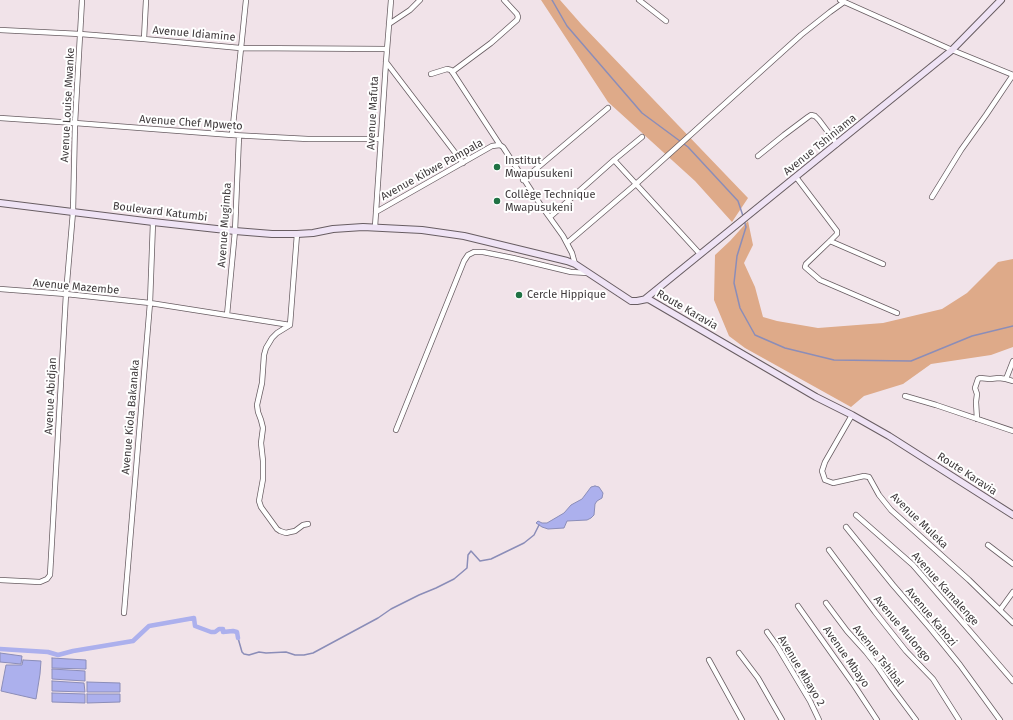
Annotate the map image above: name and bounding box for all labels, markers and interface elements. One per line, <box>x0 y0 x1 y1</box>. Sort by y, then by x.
street label: Avenue Idiamine <box>152 24 236 44</box>
street label: Avenue Louise Mwanke <box>58 47 78 163</box>
street label: Avenue Mafuta <box>364 76 382 150</box>
street label: Avenue Tshiniama <box>781 111 859 179</box>
street label: Avenue Chef Mpweto <box>139 113 243 133</box>
street label: Avenue Kibwe Pampala <box>379 136 485 204</box>
place label: Institut Mwapusukeni <box>505 154 573 180</box>
marker: Institut Mwapusukeni <box>492 162 502 172</box>
street label: Avenue Mugimba <box>215 182 235 268</box>
place label: Collège Technique Mwapusukeni <box>505 188 596 214</box>
marker: Collège Technique Mwapusukeni <box>492 196 502 206</box>
street label: Boulevard Katumbi <box>112 200 208 224</box>
street label: Avenue Mazembe <box>32 277 120 297</box>
street label: Route Karavia <box>654 287 720 333</box>
place label: Cercle Hippique <box>527 288 606 302</box>
marker: Cercle Hippique <box>514 290 524 300</box>
street label: Avenue Abidjan <box>42 357 60 435</box>
street label: Avenue Kiola Bakanaka <box>119 359 143 475</box>
street label: Route Karavia <box>935 450 999 498</box>
street label: Avenue Muleka <box>887 490 951 552</box>
street label: Avenue Kamalenge <box>909 550 981 628</box>
street label: Avenue Kahozi <box>903 585 959 649</box>
street label: Avenue Mulongo <box>870 593 934 665</box>
street label: Avenue Tshibal <box>850 622 906 690</box>
street label: Avenue Mbayo <box>820 624 872 690</box>
street label: Avenue Mbayo 2 <box>775 633 827 709</box>

